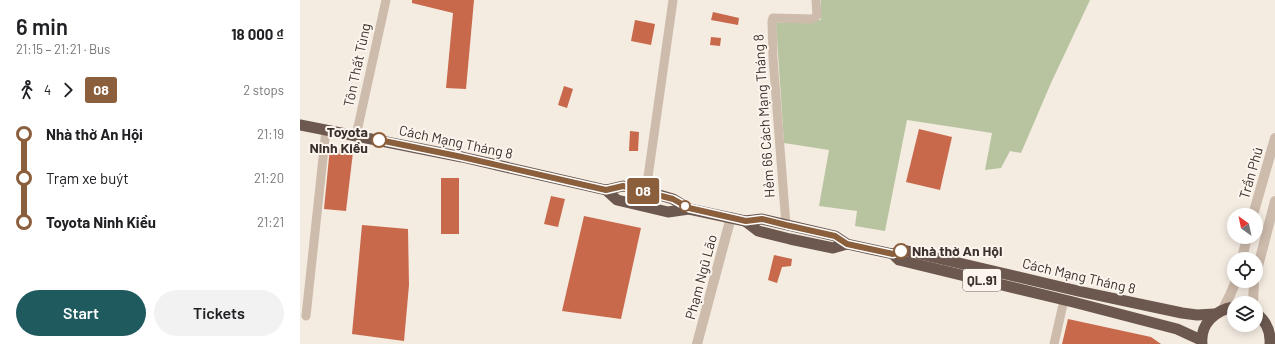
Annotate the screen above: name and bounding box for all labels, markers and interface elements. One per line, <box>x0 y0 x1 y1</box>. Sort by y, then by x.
text: 6 min <box>16 13 68 39</box>
street label: Tôn Thất Tùng <box>339 21 374 108</box>
text: 18 000 ₫ <box>231 25 284 43</box>
street label: Hẻm 66 Cách Mạng Tháng 8 <box>749 34 778 198</box>
text: 21:15 – 21:21 · Bus <box>16 41 110 57</box>
icon: walk <box>16 79 38 101</box>
icon: forward <box>57 79 79 101</box>
text: 08 <box>93 81 109 98</box>
text: 4 <box>44 82 51 98</box>
text: 2 stops <box>243 82 284 98</box>
street label: Cách Mạng Tháng 8 <box>398 121 515 162</box>
place label: Toyota Ninh Kiều <box>309 123 368 156</box>
text: Nhà thờ An Hội <box>46 125 143 143</box>
text: 21:19 <box>257 126 284 142</box>
marker: Toyota Ninh Kiều <box>371 132 387 148</box>
street label: Trần Phú <box>1235 145 1266 201</box>
text: Trạm xe buýt <box>46 169 129 187</box>
text: 21:20 <box>254 170 284 186</box>
line badge: 08 <box>625 178 661 204</box>
text: 08 <box>635 182 651 199</box>
unlabelled marker <box>679 200 691 212</box>
north arrow <box>1227 208 1263 244</box>
map controls <box>1227 208 1263 332</box>
text: Toyota Ninh Kiều <box>46 213 156 231</box>
text: 21:21 <box>257 214 284 230</box>
street label: Phạm Ngũ Lão <box>681 233 720 321</box>
place label: Nhà thờ An Hội <box>912 242 1002 259</box>
marker: Nhà thờ An Hội <box>893 243 909 259</box>
button: locate <box>1227 252 1263 288</box>
street label: Cách Mạng Tháng 8 <box>1021 254 1137 297</box>
road number: QL.91 <box>963 269 1001 291</box>
button: Start <box>16 290 146 336</box>
button: Tickets <box>154 290 284 336</box>
button: layers <box>1227 296 1263 332</box>

